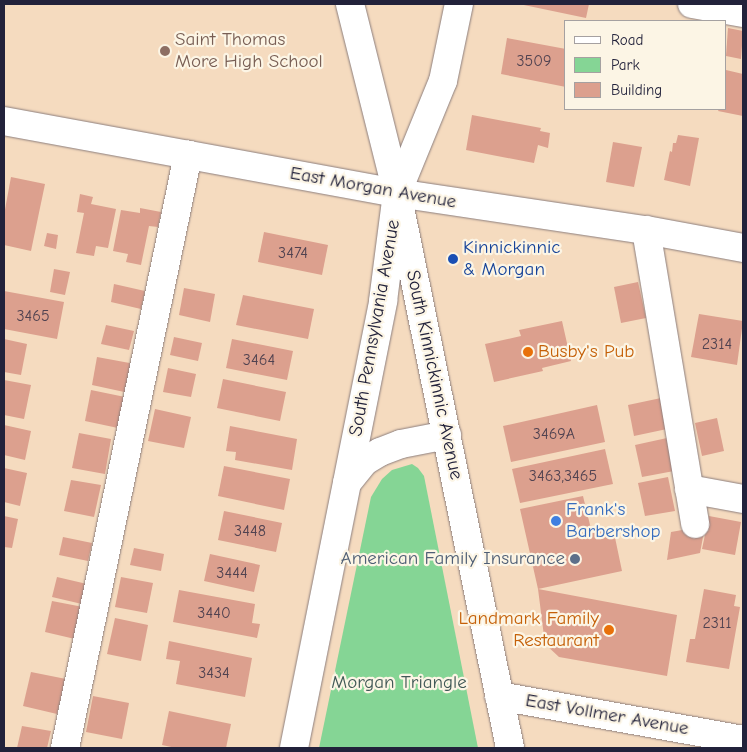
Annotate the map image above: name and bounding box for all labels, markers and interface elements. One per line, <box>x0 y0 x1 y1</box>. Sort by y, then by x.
legend <box>564 20 727 110</box>
place label: Saint Thomas More High School <box>175 29 323 73</box>
text: Road <box>611 31 643 49</box>
marker: Saint Thomas More High School <box>159 45 171 57</box>
house number: 3509 <box>516 51 552 71</box>
text: Park <box>611 56 640 74</box>
text: Building <box>611 81 662 99</box>
street label: East Morgan Avenue <box>288 162 458 214</box>
street label: South Pennsylvania Avenue <box>345 218 405 438</box>
place label: Kinnickinnic & Morgan <box>463 237 560 281</box>
house number: 3474 <box>278 243 308 263</box>
marker: Kinnickinnic & Morgan <box>447 253 459 265</box>
street label: South Kinnickinnic Avenue <box>401 268 467 482</box>
house number: 3465 <box>16 306 50 326</box>
house number: 2314 <box>702 334 732 354</box>
place label: Busby's Pub <box>538 341 634 363</box>
marker: Busby's Pub <box>522 346 534 358</box>
house number: 3464 <box>243 350 275 370</box>
house number: 3469A <box>533 424 575 444</box>
house number: 3463,3465 <box>529 466 597 486</box>
place label: Frank's Barbershop <box>566 499 661 543</box>
marker: Frank's Barbershop <box>550 515 562 527</box>
house number: 3448 <box>234 521 266 541</box>
place label: American Family Insurance <box>341 548 565 570</box>
marker: American Family Insurance <box>569 553 581 565</box>
house number: 3444 <box>216 563 248 583</box>
house number: 3440 <box>197 603 231 623</box>
place label: Landmark Family Restaurant <box>458 608 599 652</box>
house number: 2311 <box>702 613 732 633</box>
marker: Landmark Family Restaurant <box>603 624 615 636</box>
house number: 3434 <box>198 663 230 683</box>
park label: Morgan Triangle <box>331 672 467 694</box>
street label: East Vollmer Avenue <box>524 689 690 741</box>

